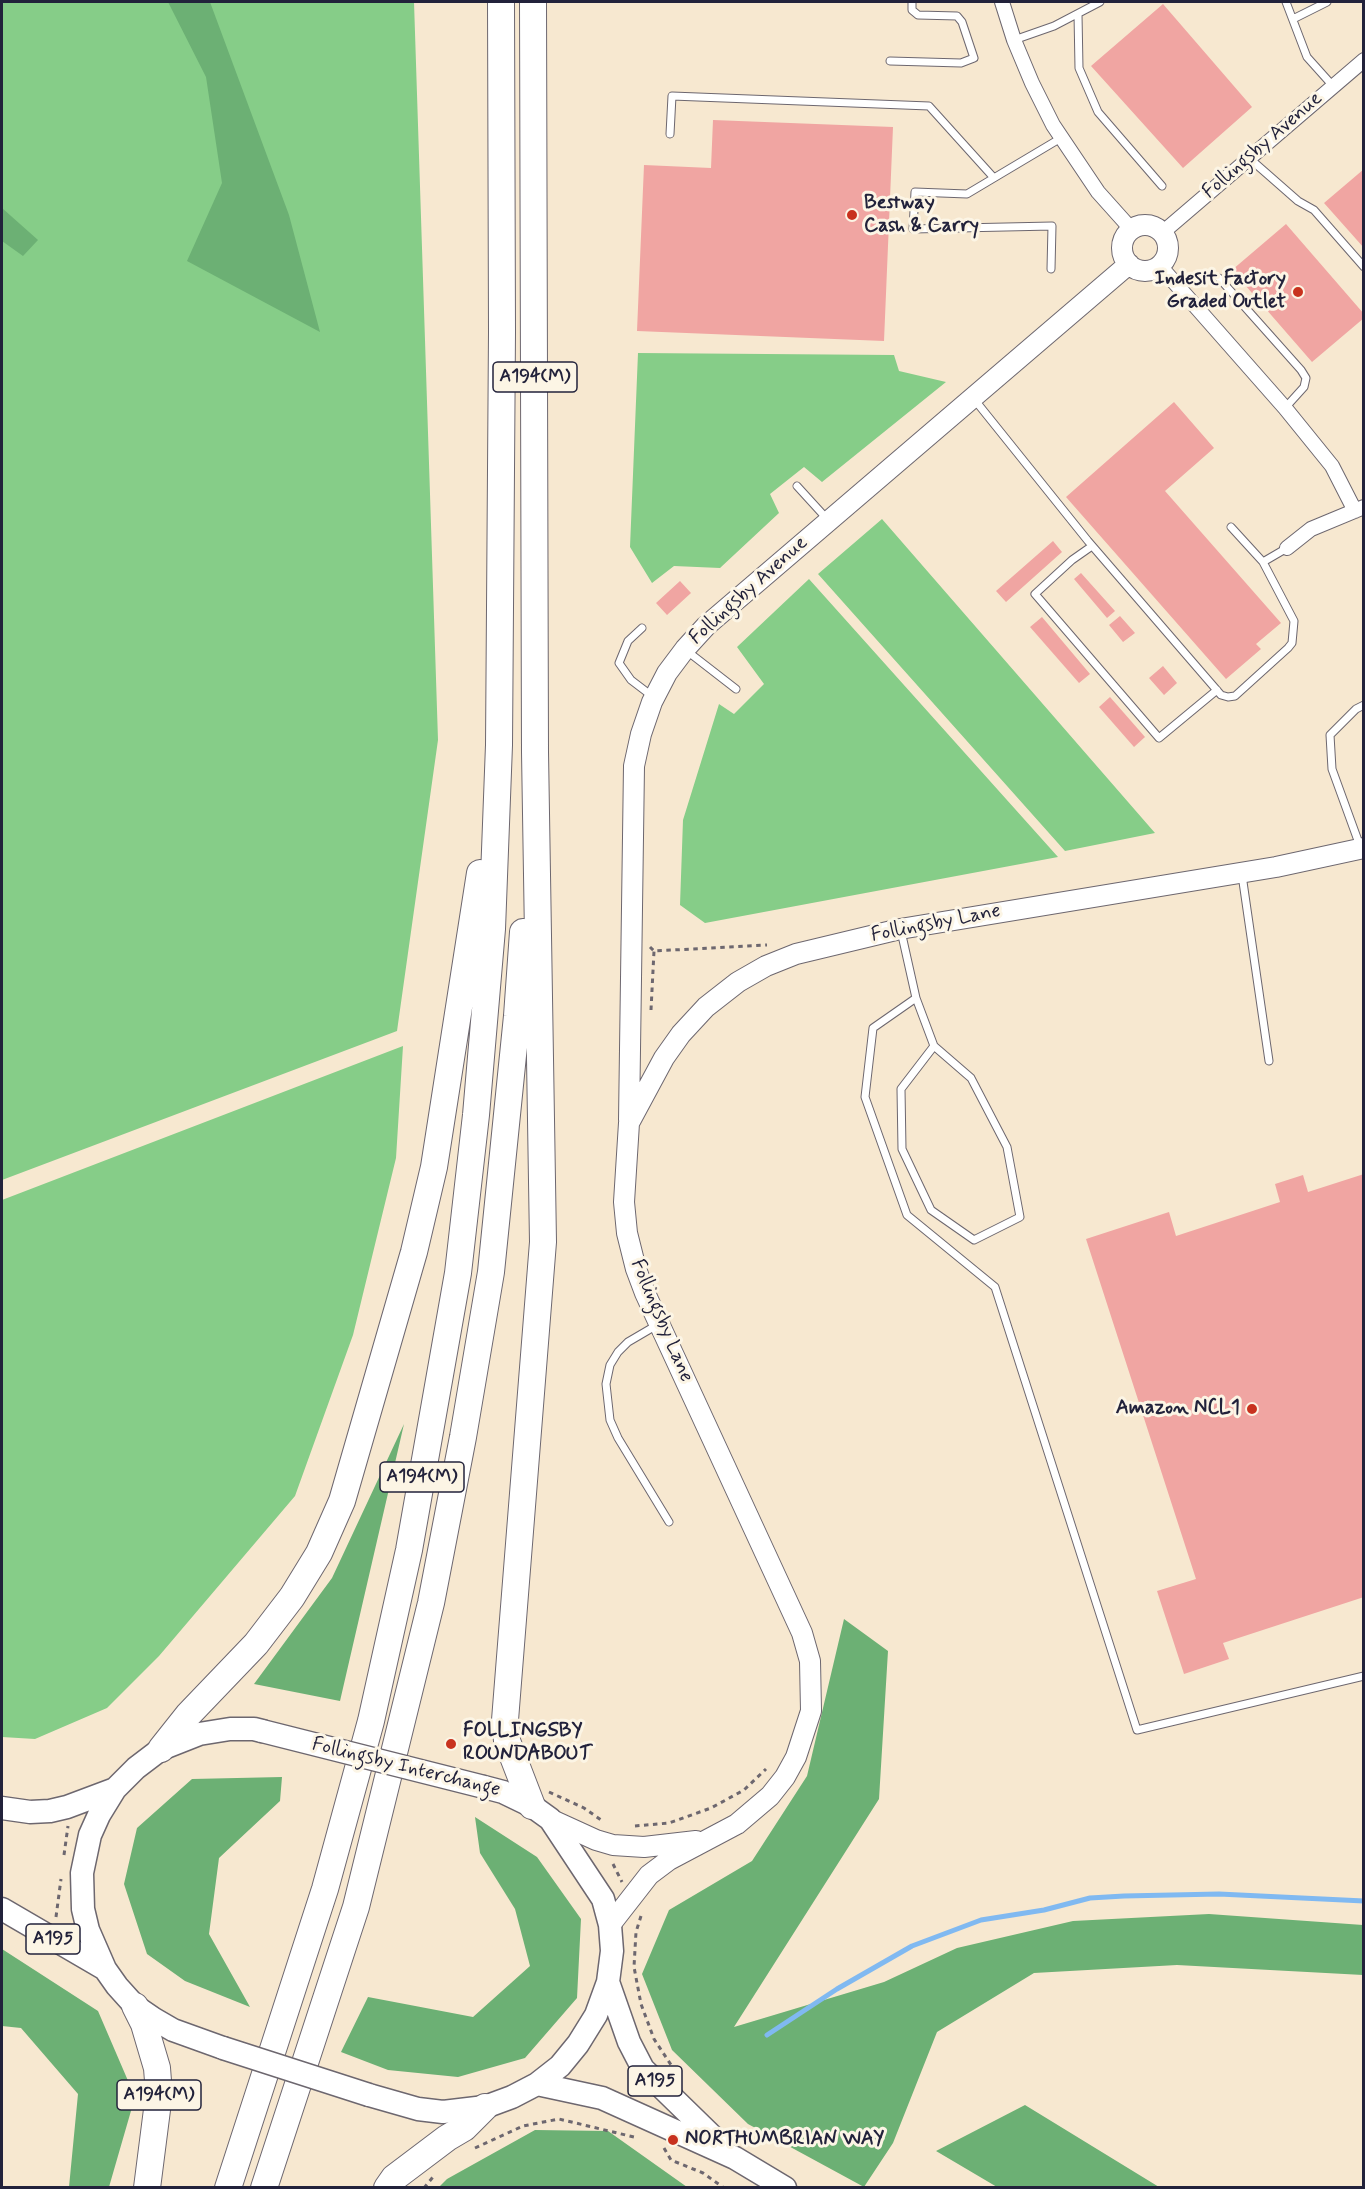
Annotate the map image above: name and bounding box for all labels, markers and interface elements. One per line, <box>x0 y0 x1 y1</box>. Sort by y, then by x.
street label: Follingsby Avenue <box>1198 87 1328 205</box>
place label: Bestway Cash & Carry <box>864 192 979 239</box>
marker: Bestway Cash & Carry <box>845 208 859 222</box>
place label: Indesit Factory Graded Outlet <box>1154 268 1286 315</box>
marker: Indesit Factory Graded Outlet <box>1291 285 1305 299</box>
road number: A194(M) <box>493 362 577 392</box>
street label: Follingsby Avenue <box>685 532 813 650</box>
street label: Follingsby Lane <box>869 900 1003 948</box>
street label: Follingsby Lane <box>624 1256 698 1386</box>
place label: Amazon NCL1 <box>1116 1397 1240 1421</box>
marker: Amazon NCL1 <box>1245 1402 1259 1416</box>
road number: A194(M) <box>380 1462 464 1492</box>
place label: FOLLINGSBY ROUNDABOUT <box>463 1720 592 1767</box>
street label: Follingsby Interchange <box>309 1733 503 1803</box>
marker: FOLLINGSBY ROUNDABOUT <box>444 1737 458 1751</box>
road number: A195 <box>26 1924 80 1954</box>
road number: A195 <box>628 2066 682 2096</box>
road number: A194(M) <box>117 2080 201 2110</box>
place label: NORTHUMBRIAN WAY <box>685 2128 884 2152</box>
marker: NORTHUMBRIAN WAY <box>666 2133 680 2147</box>

